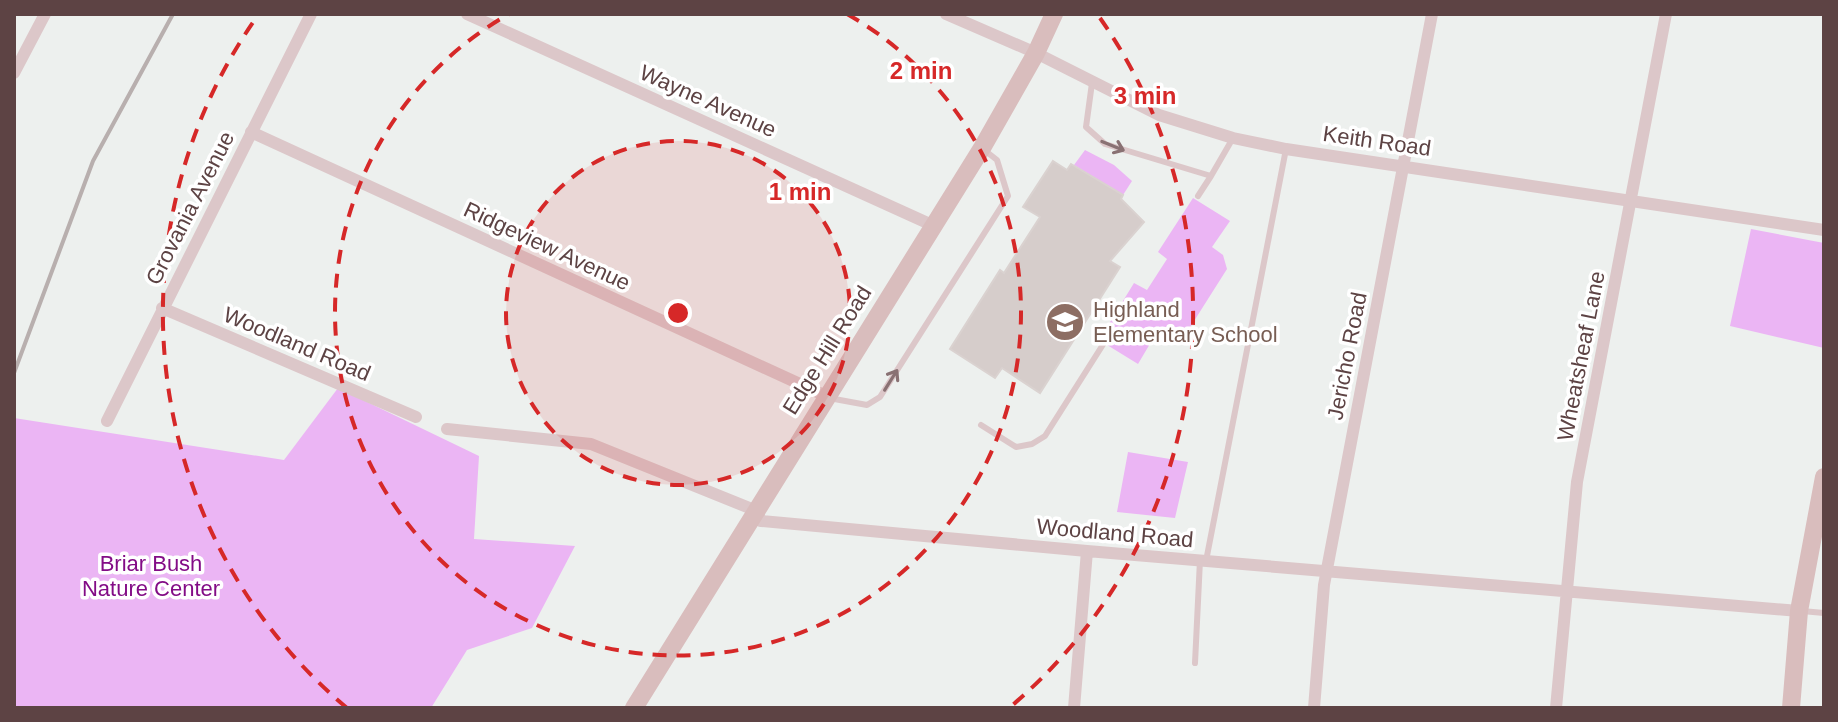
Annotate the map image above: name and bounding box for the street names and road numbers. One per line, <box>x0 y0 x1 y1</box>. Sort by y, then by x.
street label: Wayne Avenue <box>636 60 780 142</box>
street label: Keith Road <box>1321 121 1433 161</box>
street label: Grovania Avenue <box>141 127 239 289</box>
street label: Ridgeview Avenue <box>460 197 634 295</box>
street label: Wheatsheaf Lane <box>1552 269 1610 443</box>
street label: Edge Hill Road <box>778 281 876 419</box>
street label: Jericho Road <box>1322 290 1372 422</box>
street label: Woodland Road <box>220 302 374 386</box>
street label: Woodland Road <box>1036 514 1194 552</box>

